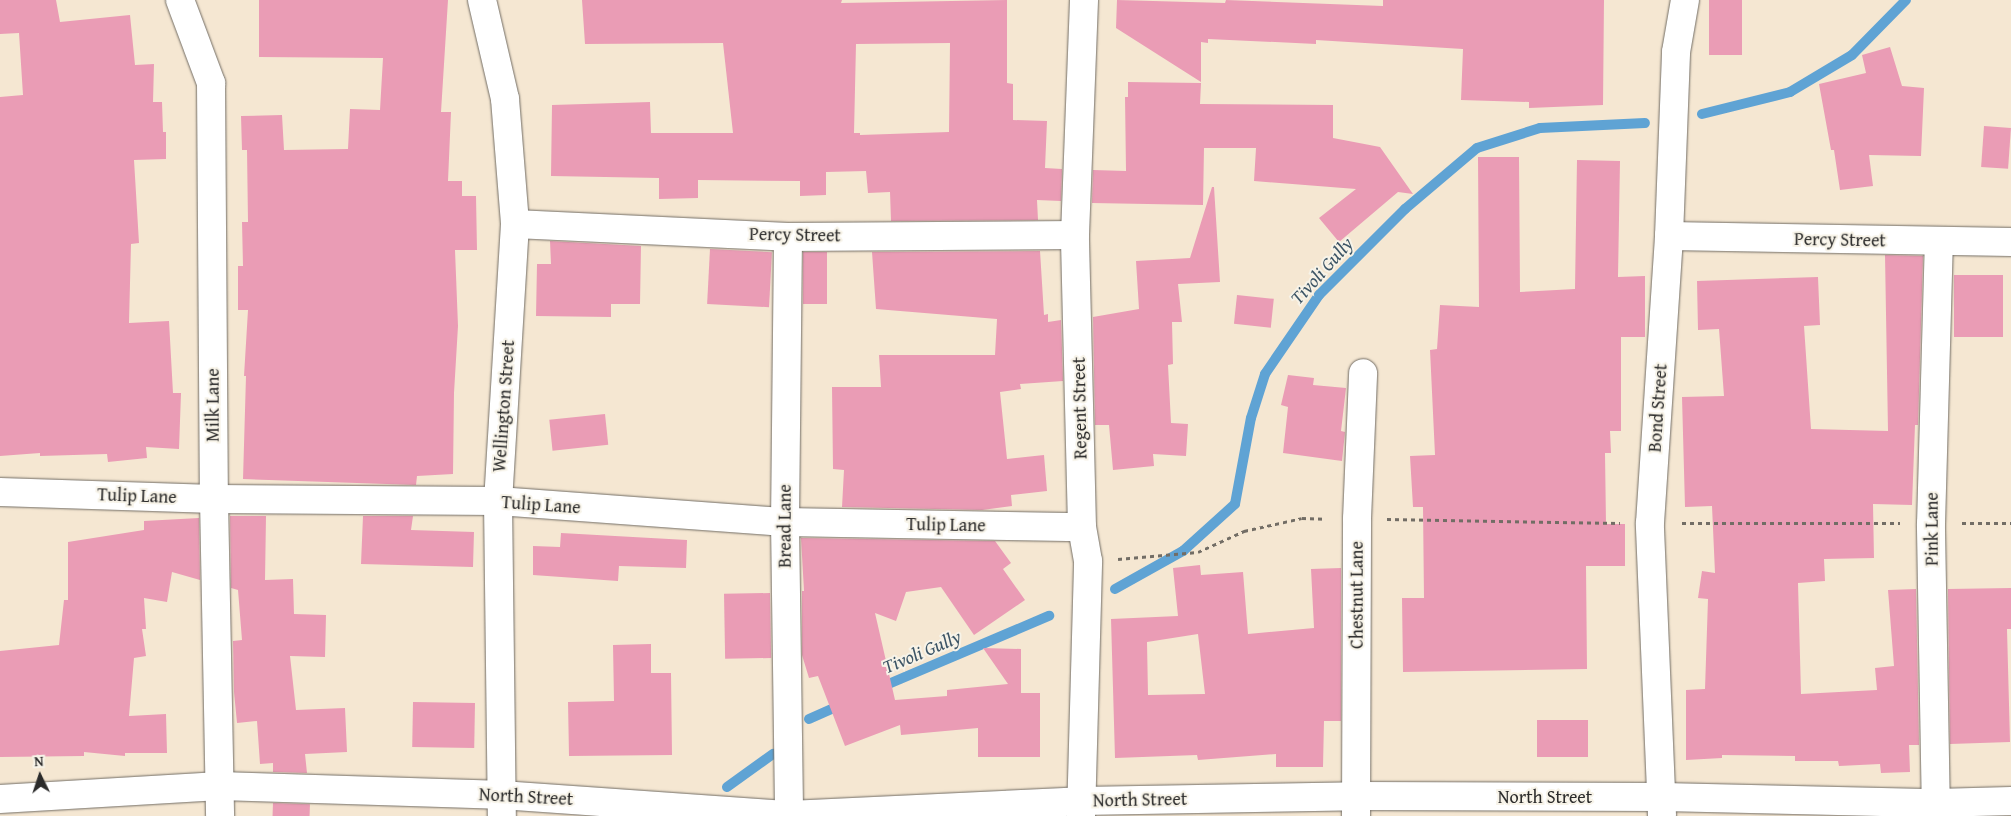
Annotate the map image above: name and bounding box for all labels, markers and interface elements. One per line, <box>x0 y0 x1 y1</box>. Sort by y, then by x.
street label: Percy Street <box>749 223 841 247</box>
street label: Percy Street <box>1794 228 1886 252</box>
water label: Tivoli Gully <box>1286 233 1358 309</box>
street label: Wellington Street <box>489 339 519 473</box>
street label: Regent Street <box>1068 357 1092 459</box>
street label: Bond Street <box>1644 363 1672 453</box>
street label: Milk Lane <box>202 368 224 442</box>
street label: Tulip Lane <box>97 484 177 508</box>
street label: Bread Lane <box>774 484 796 568</box>
street label: Tulip Lane <box>501 491 581 519</box>
street label: Pink Lane <box>1921 492 1943 566</box>
street label: Tulip Lane <box>906 514 986 536</box>
street label: Chestnut Lane <box>1346 541 1368 649</box>
water label: Tivoli Gully <box>879 625 965 679</box>
north arrow <box>15 751 65 801</box>
text: N <box>34 751 44 771</box>
street label: North Street <box>478 784 574 810</box>
street label: North Street <box>1498 786 1592 808</box>
street label: North Street <box>1093 788 1187 812</box>

